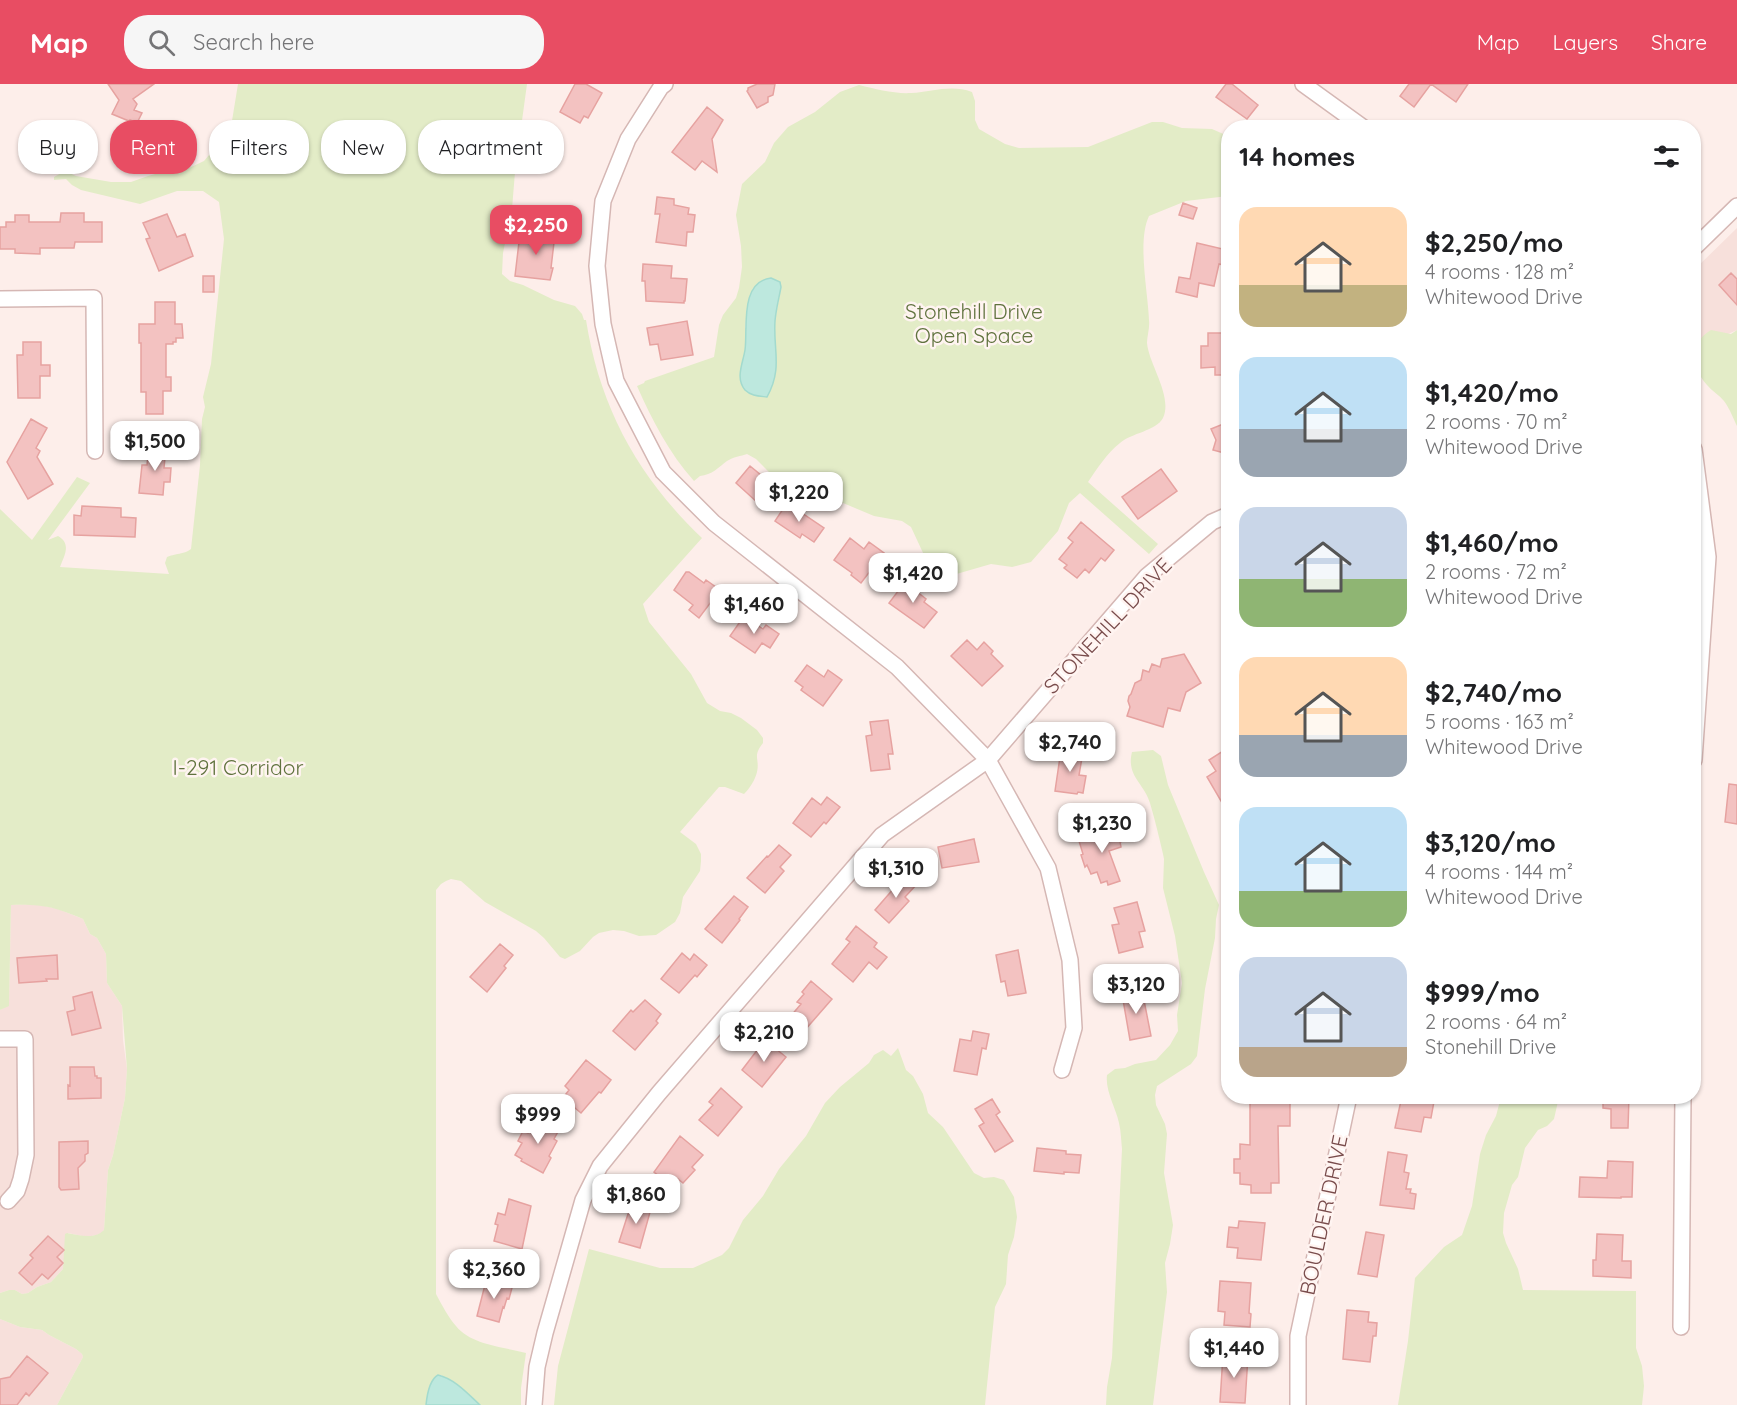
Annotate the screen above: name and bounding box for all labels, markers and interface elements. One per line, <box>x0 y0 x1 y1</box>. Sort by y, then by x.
search box <box>124 15 544 69</box>
text: Map <box>30 25 88 60</box>
icon: search <box>145 26 178 59</box>
text: Search here <box>193 28 315 56</box>
text: Map <box>1477 29 1520 55</box>
text: Layers <box>1553 29 1618 55</box>
text: Share <box>1651 29 1707 55</box>
chip: Buy <box>18 120 98 174</box>
chip: Rent <box>110 120 197 174</box>
chip: Filters <box>209 120 309 174</box>
chip: New <box>321 120 406 174</box>
chip: Apartment <box>418 120 564 174</box>
text: 14 homes <box>1239 140 1355 173</box>
icon: filters <box>1650 140 1683 173</box>
pin: $2,250 <box>487 205 585 256</box>
text: $2,250 <box>504 212 568 237</box>
text: $2,250/mo <box>1425 226 1563 259</box>
icon: home <box>1287 231 1359 303</box>
text: 4 rooms · 128 m² <box>1425 259 1574 284</box>
text: Whitewood Drive <box>1425 284 1583 309</box>
park label: Stonehill Drive Open Space <box>905 298 1043 348</box>
text: $1,420/mo <box>1425 376 1559 409</box>
icon: home <box>1287 381 1359 453</box>
text: 2 rooms · 70 m² <box>1425 409 1568 434</box>
pin: $1,500 <box>106 421 204 472</box>
text: $1,500 <box>124 428 186 453</box>
text: Whitewood Drive <box>1425 434 1583 459</box>
pin: $1,220 <box>750 472 848 523</box>
text: $1,220 <box>769 479 829 504</box>
text: $1,460/mo <box>1425 526 1558 559</box>
icon: home <box>1287 531 1359 603</box>
street label: STONEHILL DRIVE <box>1038 552 1177 699</box>
pin: $1,420 <box>864 553 962 604</box>
text: 2 rooms · 72 m² <box>1425 559 1567 584</box>
text: $1,420 <box>883 560 943 585</box>
pin: $1,460 <box>705 584 803 635</box>
text: Whitewood Drive <box>1425 584 1583 609</box>
text: $1,460 <box>724 591 784 616</box>
text: $2,740/mo <box>1425 676 1562 709</box>
icon: home <box>1287 681 1359 753</box>
text: 5 rooms · 163 m² <box>1425 709 1574 734</box>
pin: $2,740 <box>1021 722 1119 773</box>
text: $2,740 <box>1038 729 1102 754</box>
text: Whitewood Drive <box>1425 734 1583 759</box>
park label: I-291 Corridor <box>172 754 304 780</box>
pin: $1,230 <box>1053 803 1151 854</box>
text: $1,230 <box>1072 810 1132 835</box>
text: $3,120/mo <box>1425 826 1556 859</box>
icon: home <box>1287 831 1359 903</box>
pin: $1,310 <box>847 848 945 899</box>
text: $1,310 <box>868 855 924 880</box>
text: 4 rooms · 144 m² <box>1425 859 1573 884</box>
text: Whitewood Drive <box>1425 884 1583 909</box>
pin: $3,120 <box>1087 964 1185 1015</box>
text: $3,120 <box>1107 971 1165 996</box>
text: $999/mo <box>1425 976 1540 1009</box>
icon: home <box>1287 981 1359 1053</box>
text: 2 rooms · 64 m² <box>1425 1009 1567 1034</box>
pin: $2,210 <box>715 1012 813 1063</box>
text: $2,210 <box>734 1019 794 1044</box>
text: Stonehill Drive <box>1425 1034 1556 1059</box>
pin: $999 <box>502 1094 574 1145</box>
text: $999 <box>515 1101 561 1126</box>
street label: BOULDER DRIVE <box>1293 1132 1353 1297</box>
pin: $1,860 <box>587 1174 685 1225</box>
text: $1,860 <box>606 1181 666 1206</box>
pin: $2,360 <box>445 1249 543 1300</box>
text: $2,360 <box>463 1256 525 1281</box>
pin: $1,440 <box>1185 1328 1283 1379</box>
text: $1,440 <box>1203 1335 1265 1360</box>

